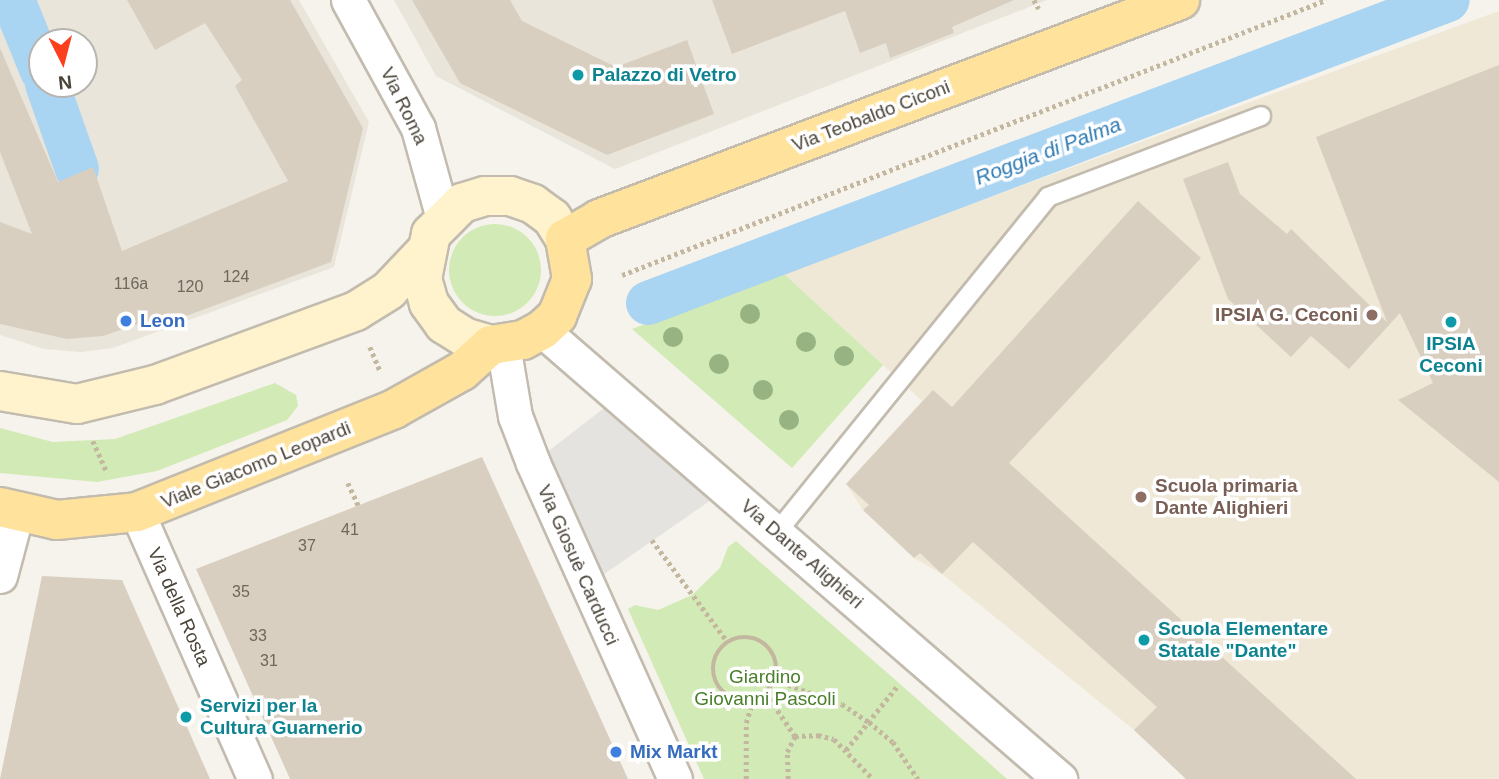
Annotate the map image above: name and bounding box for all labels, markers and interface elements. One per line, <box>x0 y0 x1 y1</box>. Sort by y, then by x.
north arrow <box>28 28 98 98</box>
street label: Via Roma <box>376 64 432 148</box>
place label: Palazzo di Vetro <box>592 64 737 86</box>
marker: Palazzo di Vetro <box>570 67 586 83</box>
text: N <box>57 71 73 94</box>
street label: Via Teobaldo Ciconi <box>789 75 953 157</box>
water label: Roggia di Palma <box>972 112 1124 190</box>
house number: 124 <box>223 267 249 287</box>
house number: 116a <box>114 274 148 294</box>
house number: 120 <box>177 277 203 297</box>
place label: IPSIA G. Ceconi <box>1214 304 1358 326</box>
marker: IPSIA G. Ceconi <box>1364 307 1380 323</box>
place label: Leon <box>140 310 185 332</box>
marker: Leon <box>118 313 134 329</box>
marker: IPSIA Ceconi <box>1443 314 1459 330</box>
place label: IPSIA Ceconi <box>1419 333 1483 377</box>
street label: Viale Giacomo Leopardi <box>158 417 354 513</box>
place label: Scuola primaria Dante Alighieri <box>1155 475 1298 519</box>
street label: Via Giosuè Carducci <box>532 481 624 649</box>
marker: Scuola primaria Dante Alighieri <box>1133 489 1149 505</box>
street label: Via Dante Alighieri <box>736 494 868 614</box>
house number: 41 <box>341 520 359 540</box>
house number: 37 <box>298 536 316 556</box>
street label: Via della Rosta <box>143 544 215 670</box>
house number: 35 <box>232 582 250 602</box>
place label: Scuola Elementare Statale "Dante" <box>1158 618 1328 662</box>
house number: 33 <box>249 626 267 646</box>
marker: Scuola Elementare Statale "Dante" <box>1136 632 1152 648</box>
house number: 31 <box>260 651 278 671</box>
park label: Giardino Giovanni Pascoli <box>694 666 836 710</box>
place label: Servizi per la Cultura Guarnerio <box>200 695 363 739</box>
marker: Servizi per la Cultura Guarnerio <box>178 709 194 725</box>
place label: Mix Markt <box>630 741 718 763</box>
marker: Mix Markt <box>608 744 624 760</box>

